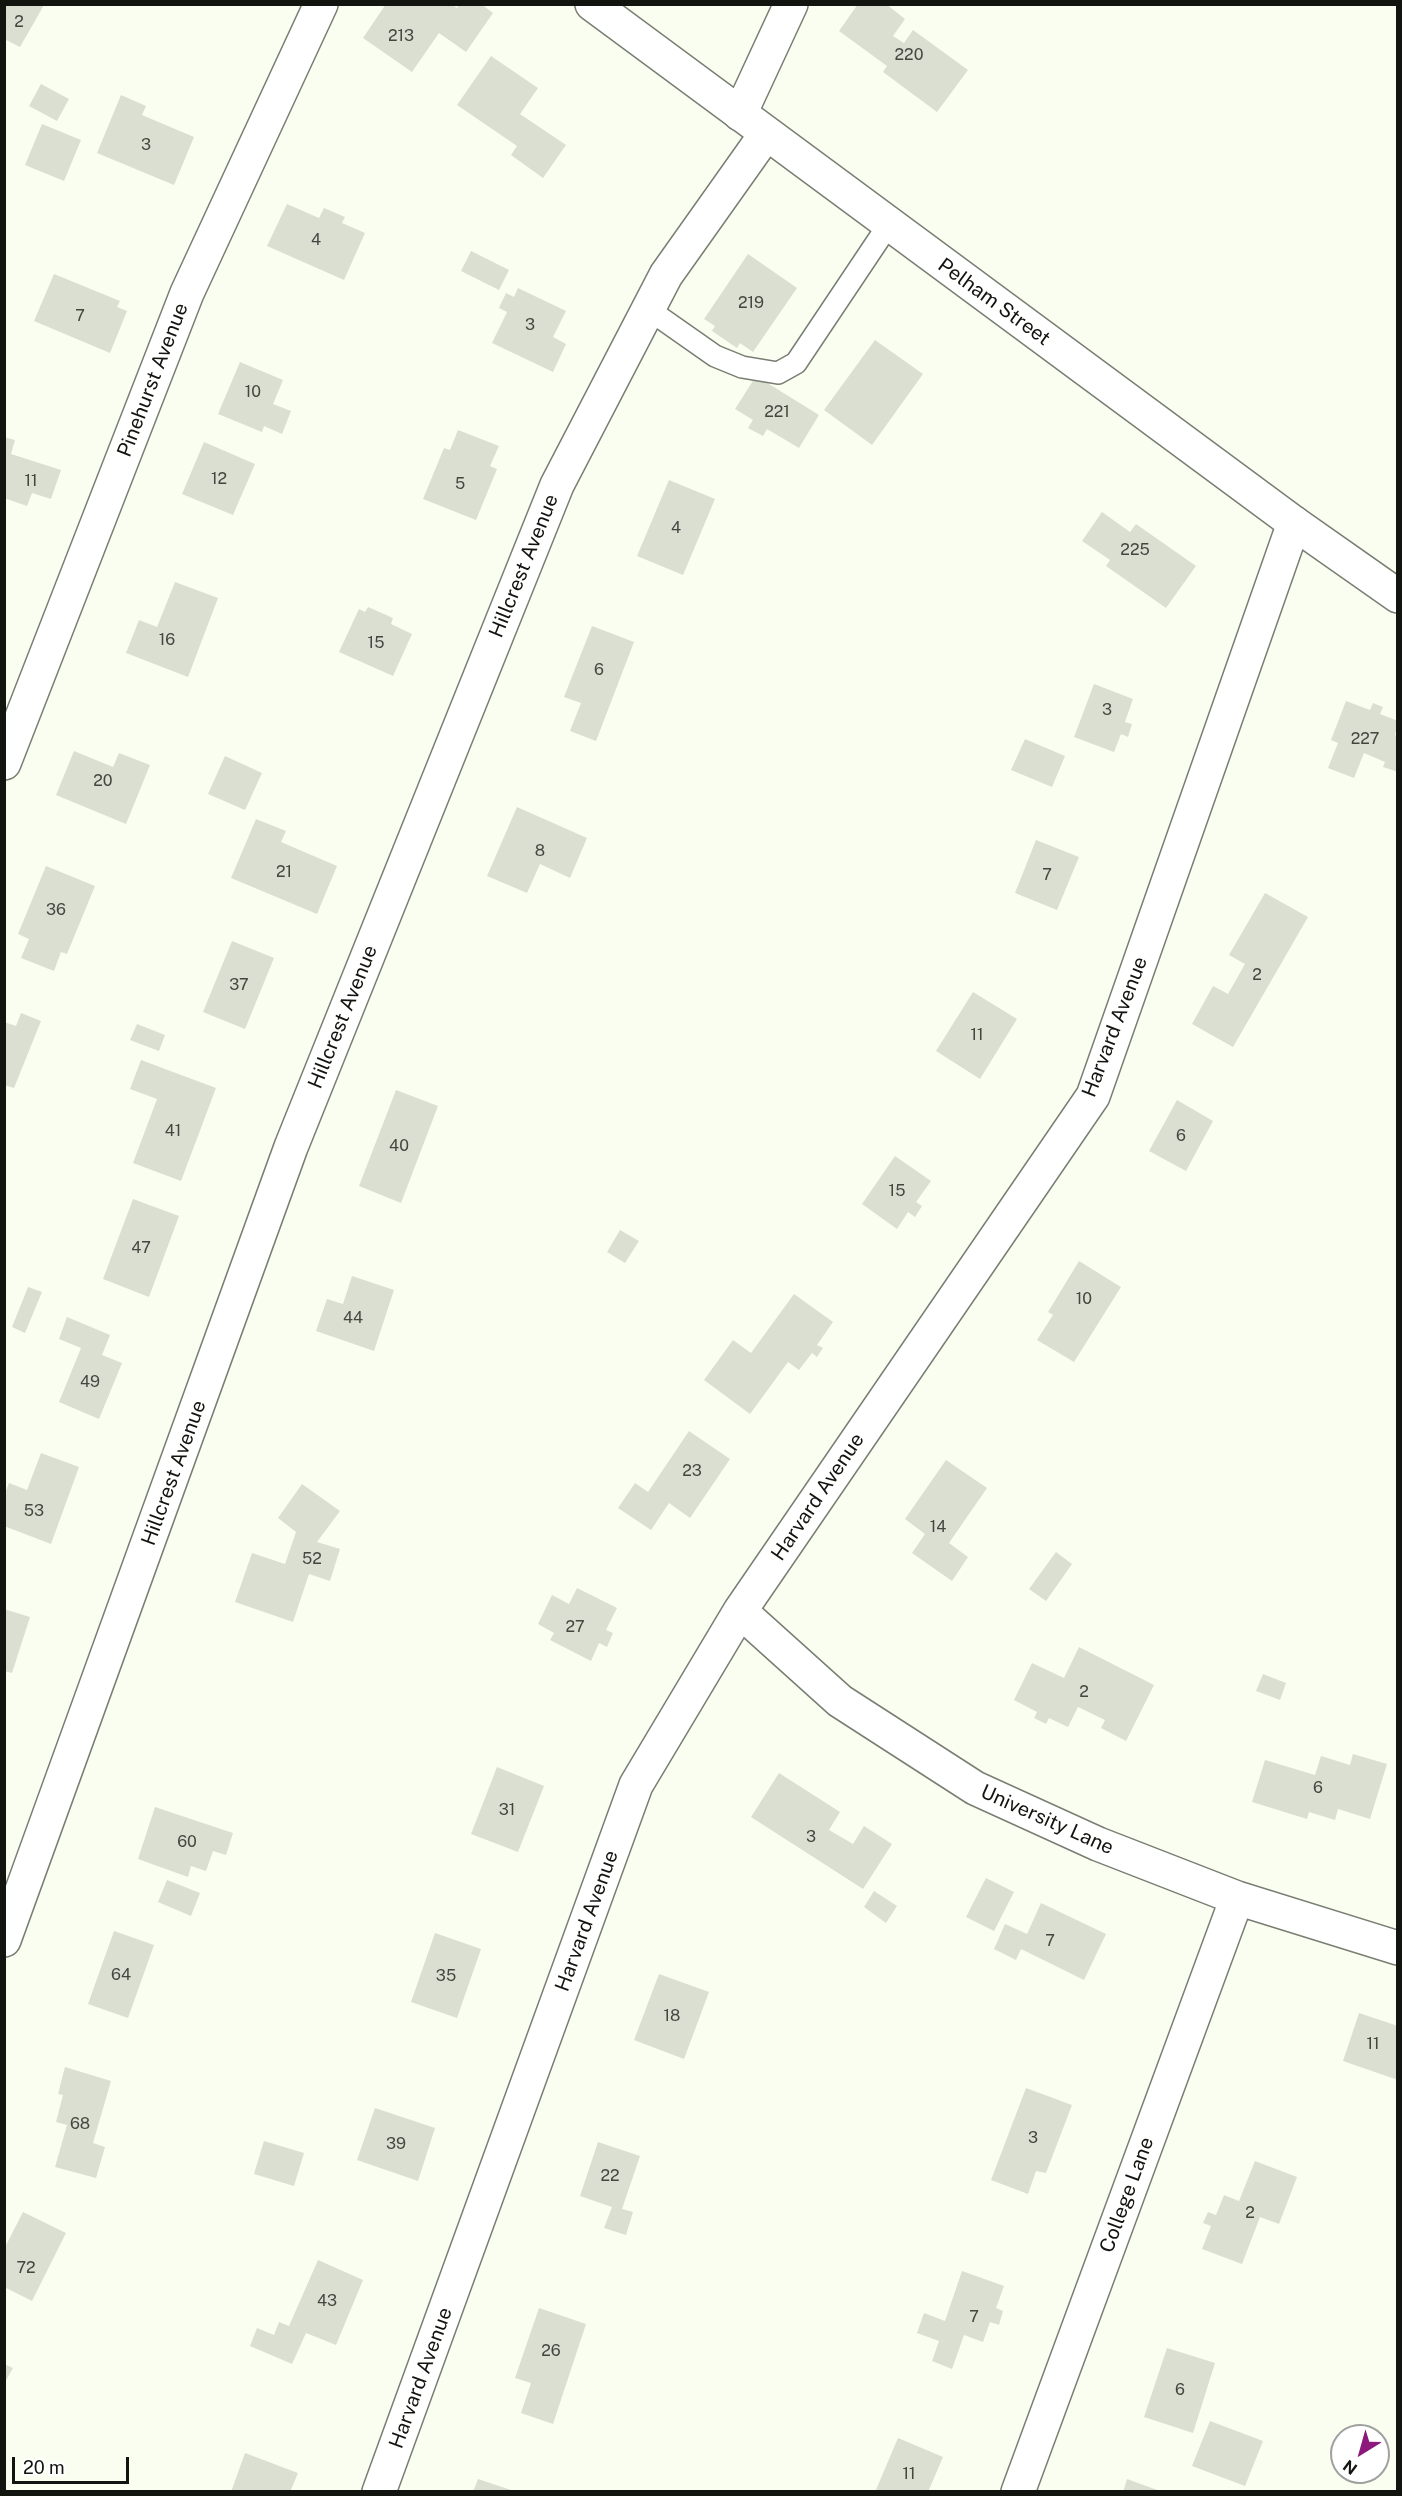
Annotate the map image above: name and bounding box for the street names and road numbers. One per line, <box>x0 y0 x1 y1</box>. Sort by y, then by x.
street label: Pelham Street <box>933 253 1055 351</box>
street label: Pinehurst Avenue <box>113 300 193 460</box>
street label: Hillcrest Avenue <box>484 491 564 641</box>
street label: Hillcrest Avenue <box>303 942 383 1092</box>
street label: Harvard Avenue <box>1077 953 1153 1101</box>
street label: Hillcrest Avenue <box>137 1397 211 1549</box>
street label: Harvard Avenue <box>767 1429 869 1565</box>
street label: University Lane <box>977 1780 1117 1860</box>
street label: Harvard Avenue <box>550 1847 624 1995</box>
street label: College Lane <box>1095 2134 1159 2256</box>
street label: Harvard Avenue <box>384 2304 458 2452</box>

